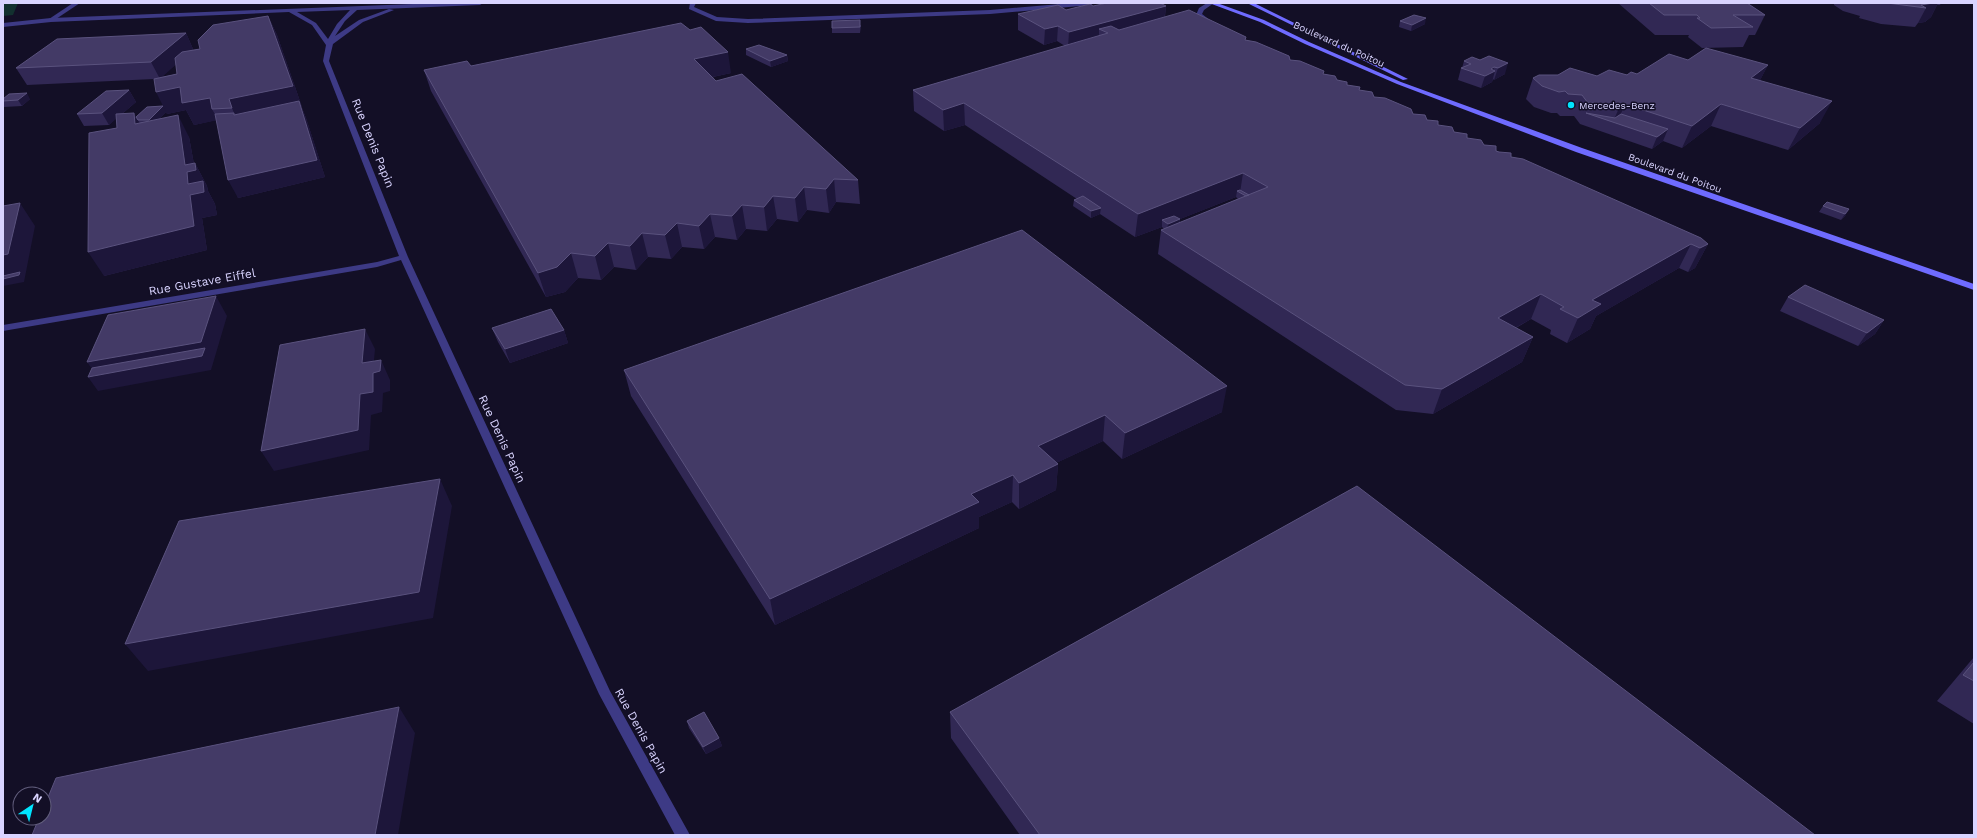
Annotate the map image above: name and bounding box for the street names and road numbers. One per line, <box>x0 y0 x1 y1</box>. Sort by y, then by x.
street label: Boulevard du Poitou <box>1292 19 1386 69</box>
street label: Rue Denis Papin <box>349 96 397 190</box>
street label: Boulevard du Poitou <box>1627 151 1723 195</box>
street label: Rue Gustave Eiffel <box>147 266 257 298</box>
street label: Rue Denis Papin <box>476 393 528 485</box>
street label: Rue Denis Papin <box>612 686 670 776</box>

